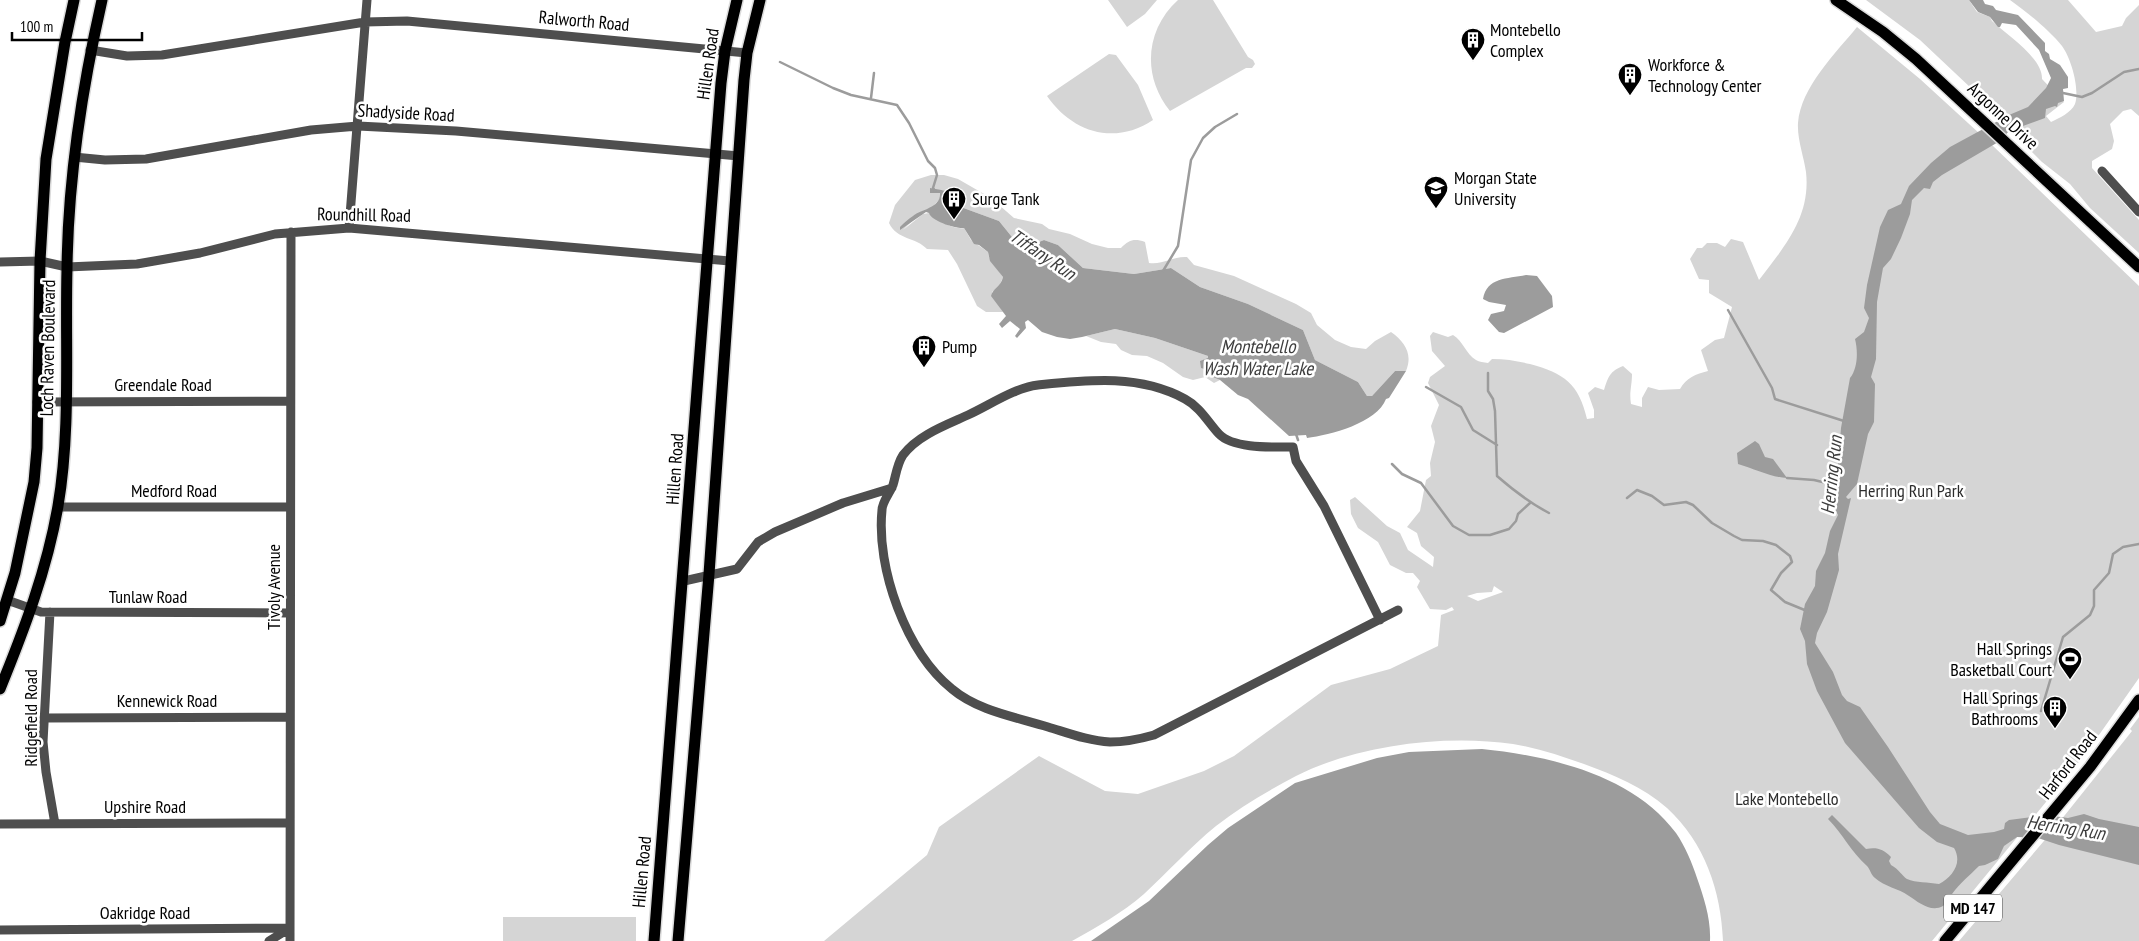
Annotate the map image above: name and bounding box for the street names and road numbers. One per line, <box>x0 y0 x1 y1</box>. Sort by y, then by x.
street label: Ralworth Road <box>538 5 630 36</box>
street label: Hillen Road <box>691 27 724 101</box>
street label: Argonne Drive <box>1963 77 2044 154</box>
street label: Shadyside Road <box>357 98 455 127</box>
street label: Roundhill Road <box>317 202 411 227</box>
street label: Loch Raven Boulevard <box>35 279 60 417</box>
street label: Greendale Road <box>114 373 212 396</box>
street label: Hillen Road <box>661 432 688 506</box>
street label: Medford Road <box>131 479 217 502</box>
street label: Tivoly Avenue <box>262 544 285 630</box>
street label: Tunlaw Road <box>109 585 187 608</box>
street label: Ridgefield Road <box>19 669 42 767</box>
street label: Kennewick Road <box>117 689 217 712</box>
street label: Harford Road <box>2034 726 2102 804</box>
street label: Upshire Road <box>104 795 186 818</box>
street label: Hillen Road <box>627 835 656 909</box>
road number: MD 147 <box>1944 894 2002 921</box>
street label: Oakridge Road <box>100 901 190 924</box>

